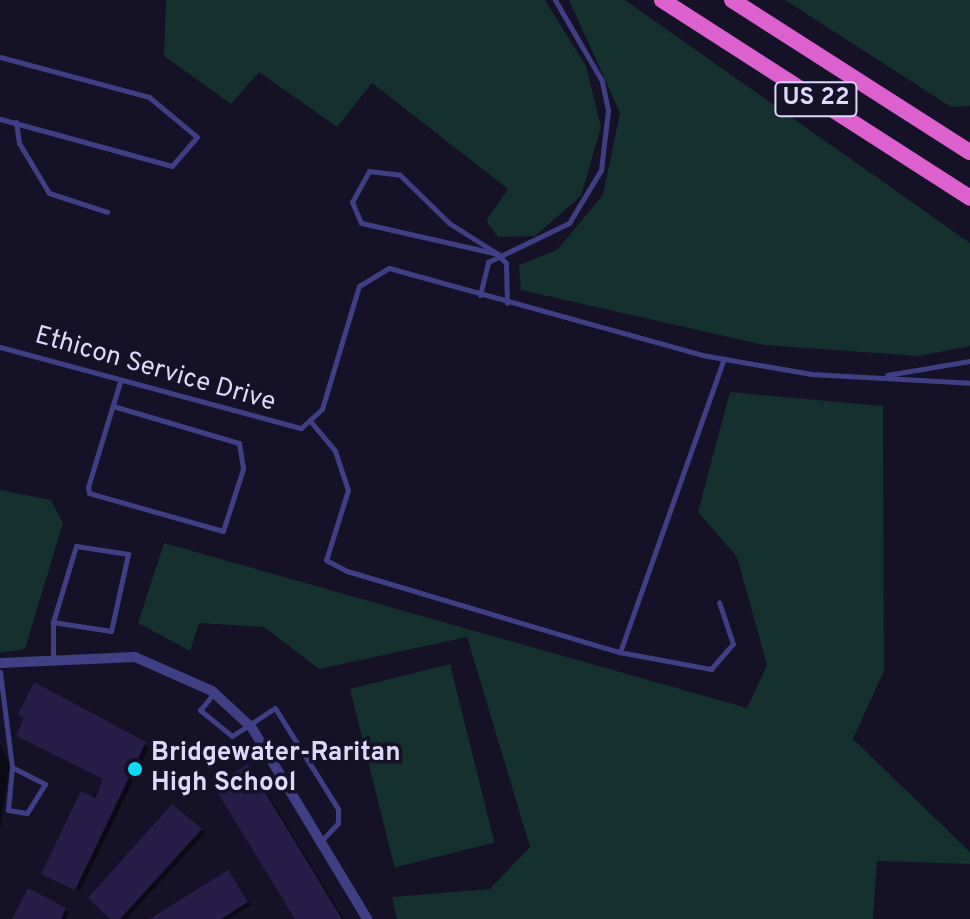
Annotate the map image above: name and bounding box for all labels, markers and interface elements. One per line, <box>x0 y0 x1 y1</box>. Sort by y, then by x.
road number: US 22 <box>774 79 858 119</box>
street label: Ethicon Service Drive <box>31 321 279 419</box>
place label: Bridgewater-Raritan High School <box>151 738 401 800</box>
marker: Bridgewater-Raritan High School <box>126 760 144 778</box>

